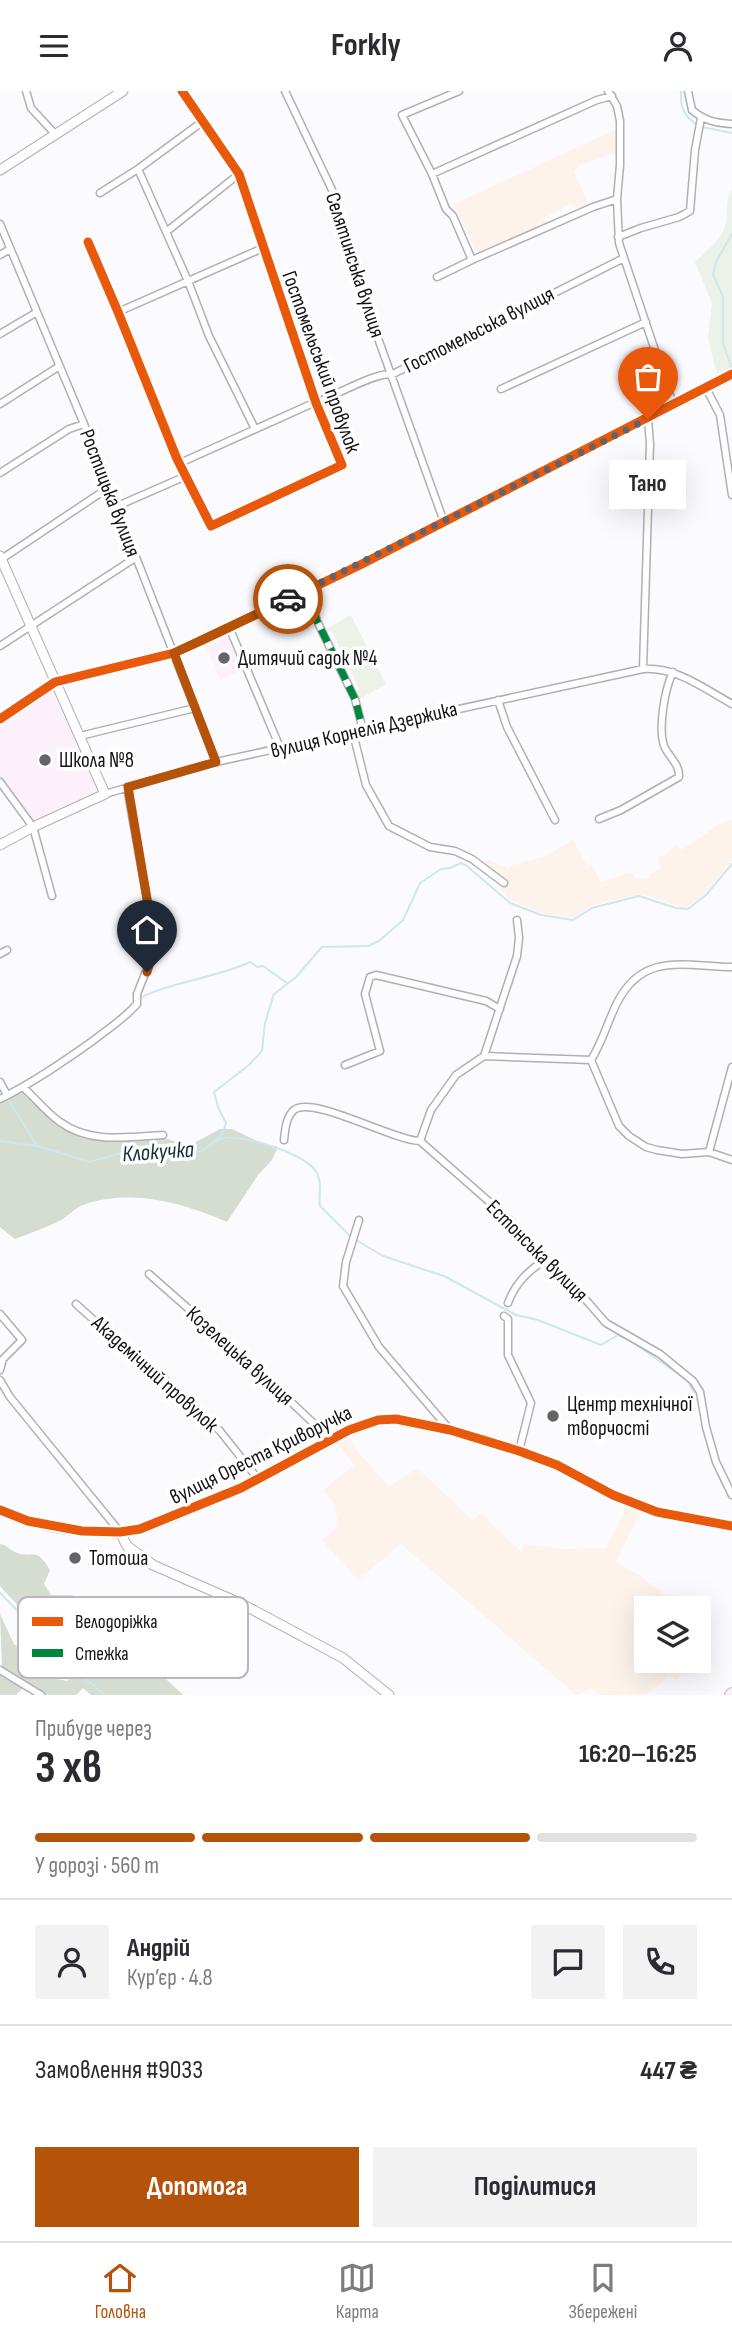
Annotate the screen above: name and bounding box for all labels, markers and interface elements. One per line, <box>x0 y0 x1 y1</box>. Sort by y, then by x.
text: Forkly <box>331 26 401 65</box>
icon: menu <box>35 27 73 65</box>
icon: person <box>659 27 697 65</box>
street label: Селятинська вулиця <box>320 189 390 341</box>
street label: Гостомельський провулок <box>276 267 366 457</box>
street label: Гостомельська вулиця <box>400 281 558 379</box>
pin <box>618 347 678 419</box>
icon: bag <box>629 358 667 396</box>
street label: Ростицька вулиця <box>74 426 146 560</box>
callout: Тано <box>610 461 686 510</box>
text: Тано <box>628 470 667 498</box>
courier <box>253 564 323 634</box>
icon: car <box>269 580 307 618</box>
place label: Дитячий садок №4 <box>238 646 377 671</box>
marker: Дитячий садок №4 <box>216 650 232 666</box>
street label: вулиця Корнелія Дзержика <box>268 696 460 764</box>
place label: Школа №8 <box>59 748 134 773</box>
marker: Школа №8 <box>37 752 53 768</box>
pin <box>117 900 177 972</box>
icon: home <box>128 911 166 949</box>
water label: Клокучка <box>121 1135 195 1168</box>
street label: Естонська вулиця <box>481 1195 593 1307</box>
street label: Козелецька вулиця <box>181 1301 299 1411</box>
street label: Академічний провулок <box>86 1310 224 1437</box>
place label: Центр технічної творчості <box>567 1392 694 1441</box>
street label: вулиця Ореста Криворучка <box>166 1400 356 1510</box>
marker: Центр технічної творчості <box>545 1408 561 1424</box>
place label: Тотоша <box>89 1546 148 1571</box>
marker: Тотоша <box>67 1550 83 1566</box>
map controls <box>634 1596 711 1673</box>
button: layers <box>634 1596 711 1673</box>
legend <box>18 1597 248 1678</box>
text: Велодоріжка <box>75 1611 157 1634</box>
text: Стежка <box>75 1643 129 1666</box>
text: Прибуде через <box>35 1715 152 1743</box>
text: 16:20–16:25 <box>579 1739 697 1770</box>
text: 3 хв <box>35 1741 102 1796</box>
text: У дорозі · 560 m <box>35 1852 159 1880</box>
button: person <box>35 1925 109 1999</box>
button: chat <box>531 1925 605 1999</box>
button: phone <box>623 1925 697 1999</box>
text: Андрій <box>127 1933 190 1964</box>
text: Кур’єр · 4.8 <box>127 1964 213 1992</box>
text: Замовлення #9033 <box>35 2055 203 2086</box>
text: 447 ₴ <box>640 2056 697 2087</box>
button: Допомога <box>35 2147 359 2227</box>
button: Поділитися <box>373 2147 697 2227</box>
tab: Головна <box>95 2259 146 2324</box>
tab: Карта <box>336 2259 379 2324</box>
tab: Збережені <box>568 2259 637 2324</box>

